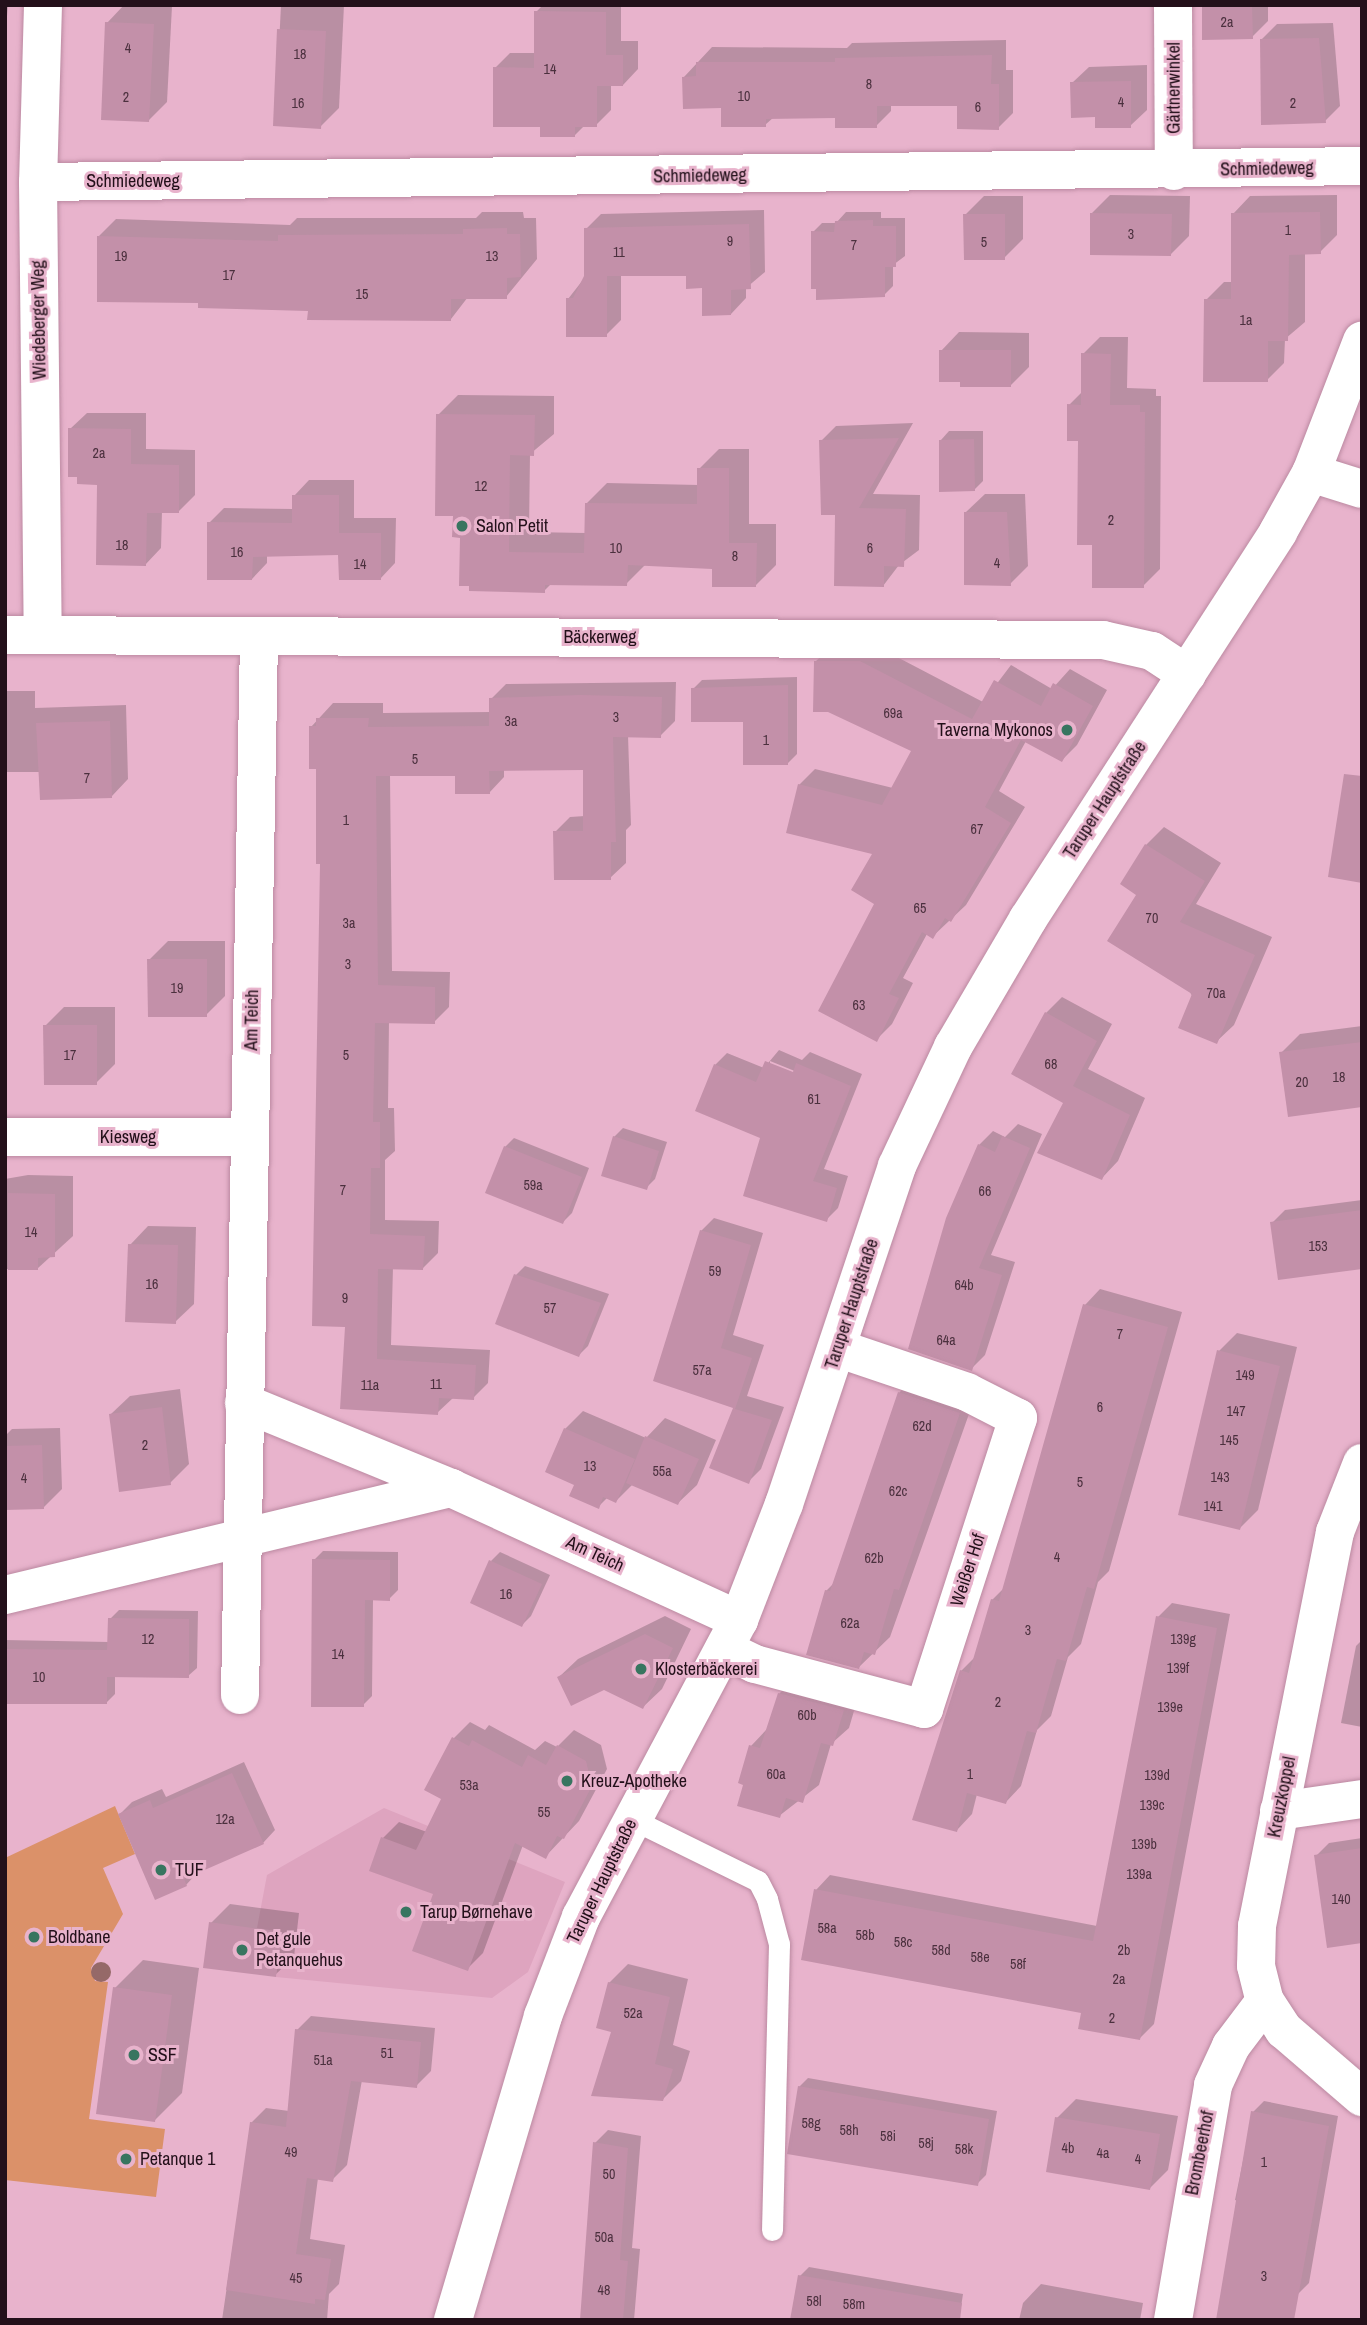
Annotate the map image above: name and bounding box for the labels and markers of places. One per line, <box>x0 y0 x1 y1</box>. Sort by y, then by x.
place label: Salon Petit <box>476 515 548 537</box>
marker: Salon Petit <box>454 518 470 534</box>
place label: Taverna Mykonos <box>937 719 1053 741</box>
marker: Taverna Mykonos <box>1059 722 1075 738</box>
place label: Klosterbäckerei <box>655 1658 758 1680</box>
marker: Klosterbäckerei <box>633 1661 649 1677</box>
place label: Kreuz-Apotheke <box>581 1770 687 1792</box>
marker: Kreuz-Apotheke <box>559 1773 575 1789</box>
place label: TUF <box>175 1859 204 1881</box>
marker: TUF <box>153 1862 169 1878</box>
place label: Tarup Børnehave <box>420 1901 533 1923</box>
marker: Tarup Børnehave <box>398 1904 414 1920</box>
place label: Boldbane <box>48 1926 110 1948</box>
marker: Boldbane <box>26 1929 42 1945</box>
place label: Det gule Petanquehus <box>256 1929 343 1972</box>
marker: Det gule Petanquehus <box>234 1942 250 1958</box>
place label: SSF <box>148 2044 177 2066</box>
marker: SSF <box>126 2047 142 2063</box>
place label: Petanque 1 <box>140 2148 216 2170</box>
marker: Petanque 1 <box>118 2151 134 2167</box>

